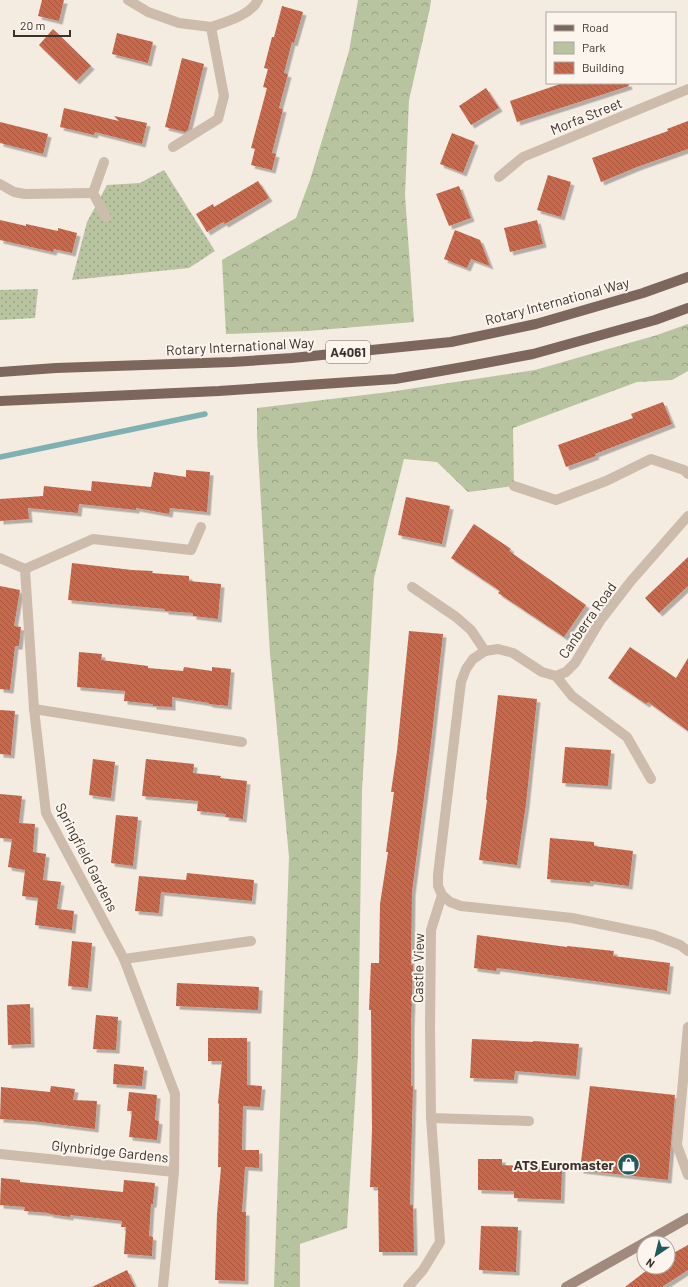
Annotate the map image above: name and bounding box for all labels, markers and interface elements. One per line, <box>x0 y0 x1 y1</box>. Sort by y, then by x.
scale bar <box>14 12 70 38</box>
legend <box>546 12 676 84</box>
text: 20 m <box>20 18 46 32</box>
text: Road <box>582 20 609 34</box>
text: Park <box>582 40 606 54</box>
text: Building <box>582 60 624 74</box>
street label: Morfa Street <box>548 94 624 138</box>
street label: Rotary International Way <box>483 273 631 328</box>
street label: Rotary International Way <box>165 334 315 358</box>
road number: A4061 <box>326 341 370 363</box>
street label: Canberra Road <box>554 579 620 661</box>
street label: Springfield Gardens <box>52 800 122 914</box>
street label: Castle View <box>409 933 427 1003</box>
street label: Glynbridge Gardens <box>51 1136 170 1166</box>
shop icon: ATS Euromaster <box>616 1151 642 1177</box>
place label: ATS Euromaster <box>513 1156 615 1173</box>
north arrow <box>636 1235 676 1275</box>
text: N <box>643 1256 657 1271</box>

